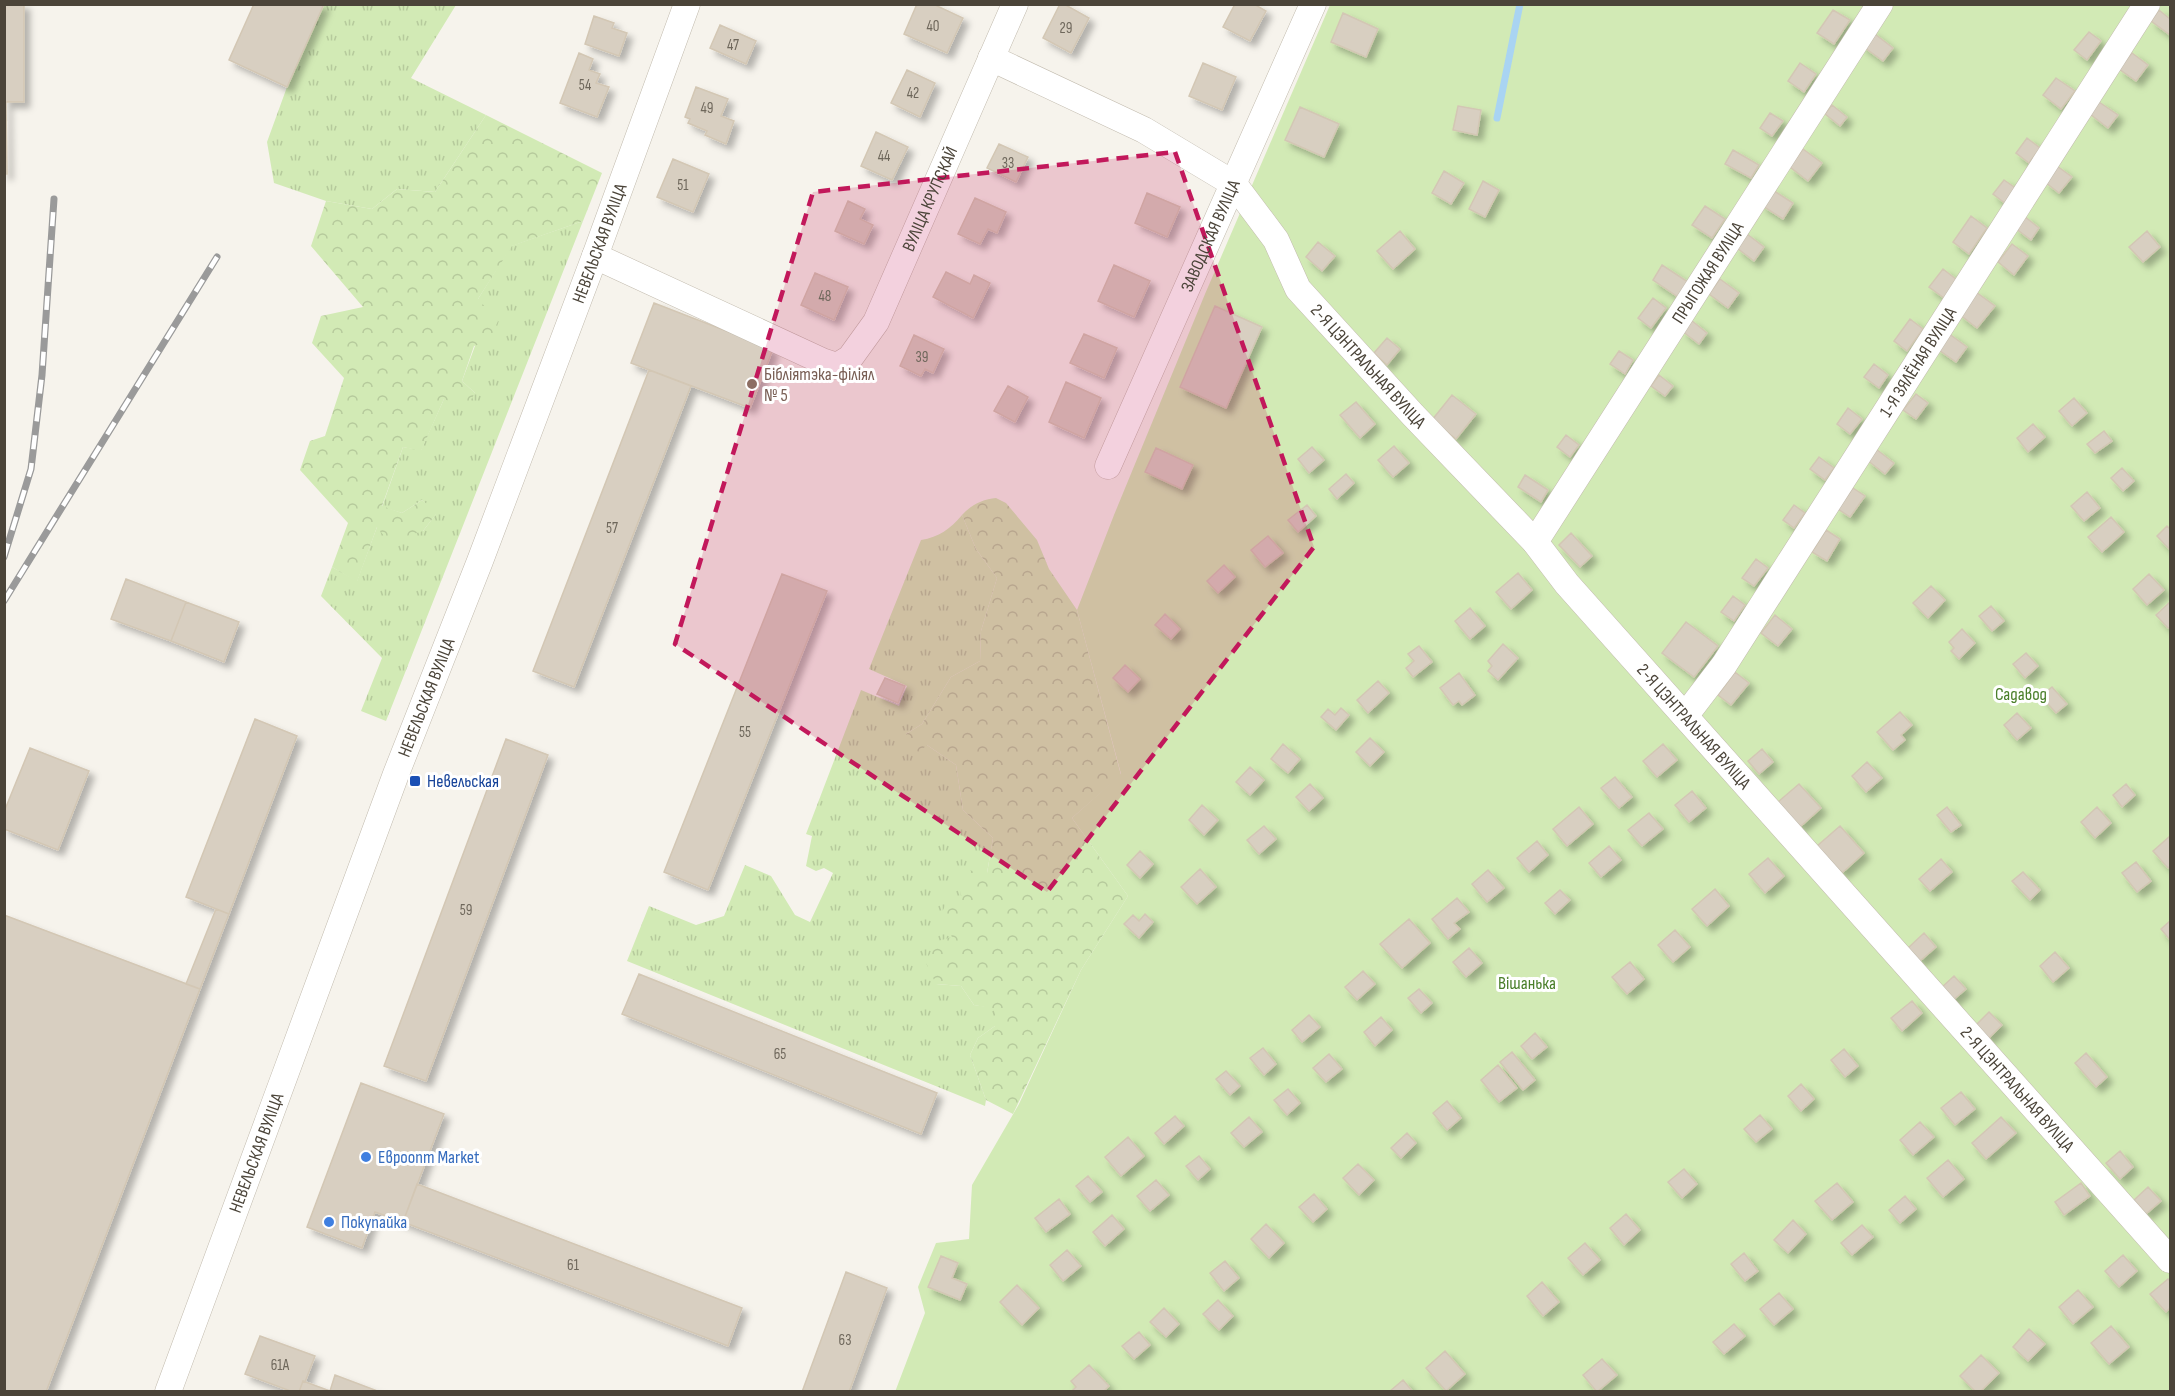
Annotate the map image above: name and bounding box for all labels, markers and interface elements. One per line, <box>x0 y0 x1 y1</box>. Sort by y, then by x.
house number: 40 <box>927 17 939 36</box>
house number: 29 <box>1060 19 1072 38</box>
house number: 47 <box>727 36 739 55</box>
house number: 54 <box>579 76 591 95</box>
house number: 42 <box>907 84 919 103</box>
house number: 49 <box>701 99 713 118</box>
street label: ВУЛІЦА КРУПСКАЙ <box>898 143 962 254</box>
house number: 44 <box>878 147 890 166</box>
house number: 33 <box>1002 154 1014 173</box>
house number: 51 <box>677 176 689 195</box>
street label: ЗАВОДСКАЯ ВУЛІЦА <box>1176 176 1244 295</box>
street label: НЕВЕЛЬСКАЯ ВУЛІЦА <box>568 180 631 306</box>
street label: ПРЫГОЖАЯ ВУЛІЦА <box>1667 218 1748 327</box>
house number: 48 <box>819 287 831 306</box>
street label: 2-Я ЦЭНТРАЛЬНАЯ ВУЛІЦА <box>1306 300 1430 433</box>
street label: 1-Я ЗЯЛЁНАЯ ВУЛІЦА <box>1875 303 1961 421</box>
house number: 39 <box>916 348 928 367</box>
place label: Бібліятэка-філіял № 5 <box>764 364 875 406</box>
marker: Бібліятэка-філіял № 5 <box>745 377 759 391</box>
house number: 57 <box>606 519 618 538</box>
street label: НЕВЕЛЬСКАЯ ВУЛІЦА <box>393 635 459 760</box>
street label: 2-Я ЦЭНТРАЛЬНАЯ ВУЛІЦА <box>1633 659 1755 794</box>
park label: Садавод <box>1995 684 2047 705</box>
house number: 55 <box>739 723 751 742</box>
place label: Невельская <box>427 771 499 792</box>
marker: Невельская <box>408 774 422 788</box>
house number: 59 <box>460 901 472 920</box>
park label: Вішанька <box>1498 973 1556 994</box>
street label: 2-Я ЦЭНТРАЛЬНАЯ ВУЛІЦА <box>1956 1022 2079 1156</box>
house number: 65 <box>774 1045 786 1064</box>
street label: НЕВЕЛЬСКАЯ ВУЛІЦА <box>225 1090 288 1215</box>
place label: Евроопт Market <box>378 1147 480 1168</box>
marker: Евроопт Market <box>359 1150 373 1164</box>
place label: Покупайка <box>341 1212 407 1233</box>
marker: Покупайка <box>322 1215 336 1229</box>
house number: 61 <box>567 1256 580 1275</box>
house number: 63 <box>839 1331 851 1350</box>
house number: 61А <box>271 1356 290 1375</box>

